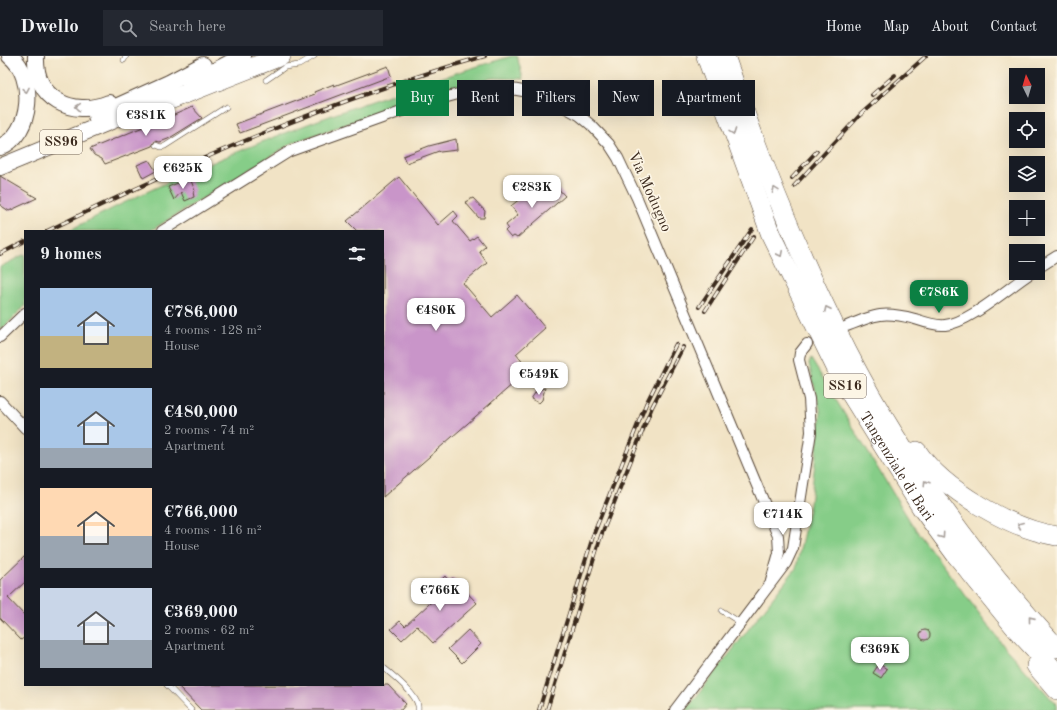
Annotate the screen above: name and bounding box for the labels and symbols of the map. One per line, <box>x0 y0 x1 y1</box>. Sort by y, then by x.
north arrow <box>1009 68 1045 104</box>
one-way arrow <box>21 87 30 93</box>
one-way arrow <box>75 103 81 112</box>
pin: €381K <box>118 103 174 137</box>
one-way arrow <box>729 129 737 136</box>
road number: SS96 <box>40 130 82 154</box>
street label: Via Modugno <box>625 150 673 234</box>
pin: €625K <box>155 156 211 190</box>
pin: €283K <box>504 175 560 209</box>
one-way arrow <box>771 187 779 194</box>
one-way arrow <box>775 249 783 257</box>
pin: €786K <box>911 280 967 314</box>
pin: €480K <box>408 298 464 332</box>
one-way arrow <box>824 306 832 313</box>
pin: €549K <box>511 362 567 396</box>
road number: SS16 <box>824 374 866 398</box>
street label: Tangenziale di Bari <box>856 409 936 524</box>
one-way arrow <box>924 480 931 487</box>
pin: €714K <box>755 502 811 536</box>
one-way arrow <box>1016 521 1023 529</box>
one-way arrow <box>937 531 944 538</box>
pin: €766K <box>412 578 468 612</box>
one-way arrow <box>1029 616 1036 623</box>
pin: €369K <box>852 637 908 671</box>

